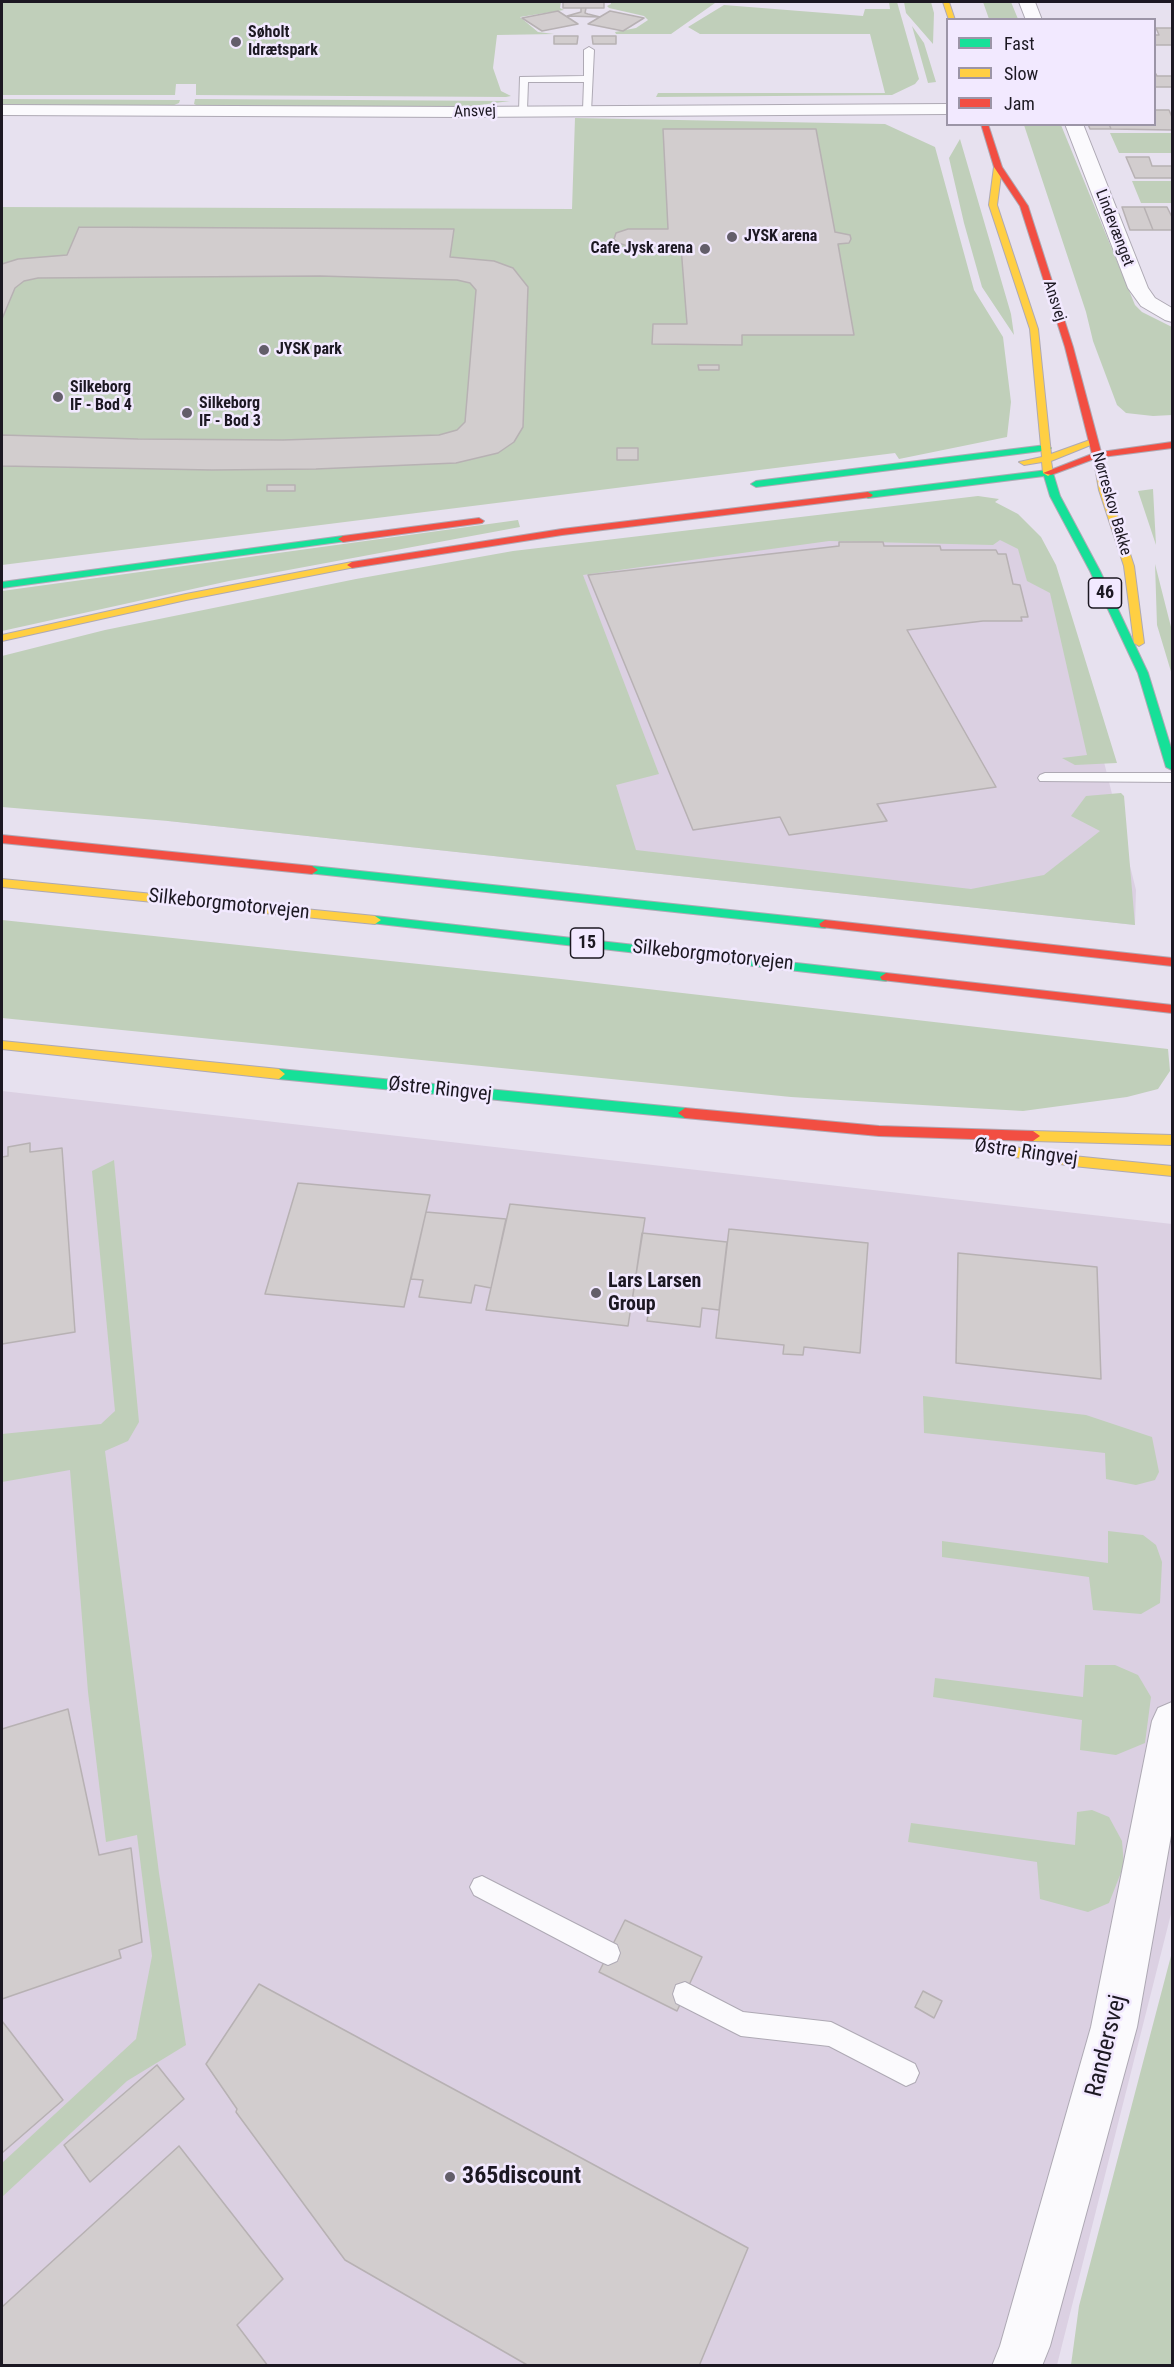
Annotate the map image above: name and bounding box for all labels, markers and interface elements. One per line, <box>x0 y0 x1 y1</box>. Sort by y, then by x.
legend <box>946 18 1156 126</box>
place label: Søholt Idrætspark <box>248 23 318 61</box>
text: Fast <box>1004 33 1035 54</box>
marker: Søholt Idrætspark <box>229 35 243 49</box>
text: Slow <box>1004 63 1038 84</box>
text: Jam <box>1004 93 1035 114</box>
street label: Ansvej <box>454 102 496 122</box>
street label: Lindevænget <box>1091 187 1137 269</box>
place label: JYSK arena <box>744 227 817 247</box>
marker: JYSK arena <box>725 230 739 244</box>
place label: Cafe Jysk arena <box>591 239 693 259</box>
marker: Cafe Jysk arena <box>698 242 712 256</box>
street label: Ansvej <box>1038 278 1070 324</box>
place label: JYSK park <box>276 340 342 360</box>
marker: JYSK park <box>257 343 271 357</box>
place label: Silkeborg IF - Bod 4 <box>70 378 132 416</box>
marker: Silkeborg IF - Bod 4 <box>51 390 65 404</box>
place label: Silkeborg IF - Bod 3 <box>199 394 261 432</box>
marker: Silkeborg IF - Bod 3 <box>180 406 194 420</box>
street label: Nørreskov Bakke <box>1087 450 1135 558</box>
road number: 46 <box>1088 578 1122 608</box>
street label: Silkeborgmotorvejen <box>147 885 311 925</box>
road number: 15 <box>570 928 604 958</box>
street label: Silkeborgmotorvejen <box>631 936 795 976</box>
street label: Østre Ringvej <box>387 1073 493 1107</box>
street label: Østre Ringvej <box>973 1134 1079 1172</box>
place label: Lars Larsen Group <box>608 1270 701 1317</box>
marker: Lars Larsen Group <box>589 1286 603 1300</box>
street label: Randersvej <box>1080 1992 1134 2100</box>
place label: 365discount <box>462 2163 581 2191</box>
marker: 365discount <box>443 2170 457 2184</box>

